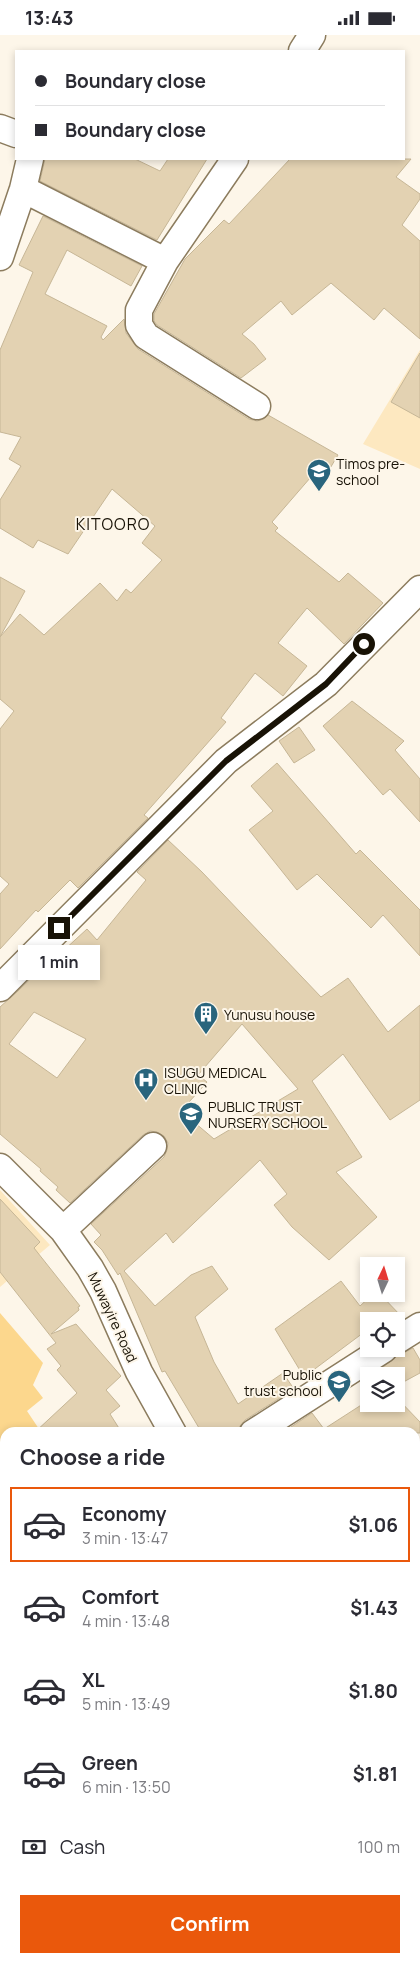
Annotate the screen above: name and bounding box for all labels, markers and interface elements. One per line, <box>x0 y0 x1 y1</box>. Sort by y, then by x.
text: 13:43 <box>25 5 74 31</box>
text: Boundary close <box>65 68 206 94</box>
text: Boundary close <box>65 117 206 143</box>
place label: Timos pre- school <box>336 454 405 489</box>
school or university icon: Timos pre- school <box>306 458 332 492</box>
district label: KITOORO <box>76 513 150 535</box>
route start <box>353 633 375 655</box>
route end <box>48 917 70 939</box>
callout: 1 min <box>18 945 100 981</box>
text: 1 min <box>39 951 79 973</box>
building icon: Yunusu house <box>193 1001 219 1035</box>
place label: Yunusu house <box>224 1005 315 1024</box>
place label: ISUGU MEDICAL CLINIC <box>164 1063 266 1098</box>
hospital icon: ISUGU MEDICAL CLINIC <box>133 1067 159 1101</box>
place label: PUBLIC TRUST NURSERY SCHOOL <box>208 1097 327 1132</box>
school or university icon: PUBLIC TRUST NURSERY SCHOOL <box>178 1101 204 1135</box>
north arrow <box>360 1257 405 1303</box>
map controls <box>360 1257 405 1412</box>
street label: Muwayire Road <box>84 1269 142 1365</box>
button: locate <box>360 1312 405 1357</box>
place label: Public trust school <box>244 1365 322 1400</box>
button: layers <box>360 1367 405 1412</box>
school or university icon: Public trust school <box>326 1369 352 1403</box>
text: Choose a ride <box>20 1442 165 1472</box>
text: Economy <box>82 1501 166 1527</box>
icon: car <box>22 1502 67 1547</box>
text: $1.06 <box>348 1512 398 1538</box>
text: 3 min · 13:47 <box>82 1527 168 1549</box>
text: Comfort <box>82 1584 159 1610</box>
icon: car <box>22 1585 67 1630</box>
text: $1.43 <box>350 1595 398 1621</box>
text: 4 min · 13:48 <box>82 1610 170 1632</box>
text: XL <box>82 1667 105 1693</box>
icon: car <box>22 1668 67 1713</box>
text: $1.80 <box>349 1678 398 1704</box>
text: 5 min · 13:49 <box>82 1693 170 1715</box>
text: Green <box>82 1750 138 1776</box>
icon: car <box>22 1751 67 1796</box>
text: $1.81 <box>353 1761 398 1787</box>
text: 6 min · 13:50 <box>82 1776 171 1798</box>
icon: cash <box>20 1833 48 1861</box>
text: Cash <box>60 1834 105 1860</box>
text: 100 m <box>357 1836 400 1858</box>
button: Confirm <box>20 1895 400 1953</box>

